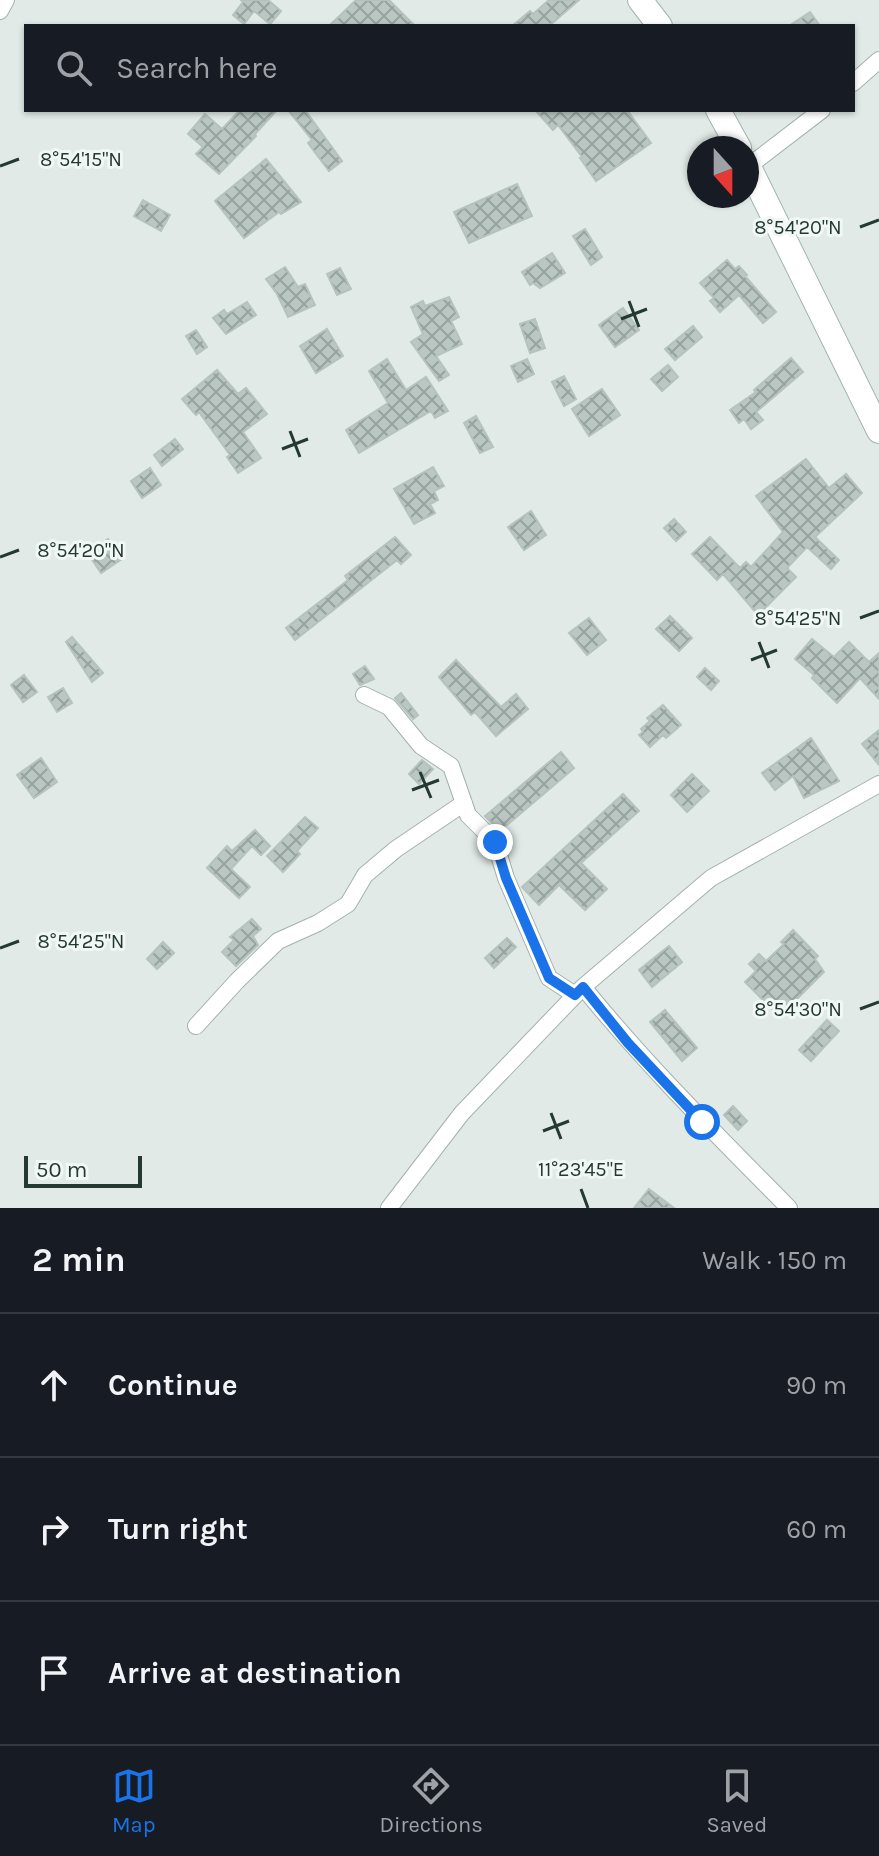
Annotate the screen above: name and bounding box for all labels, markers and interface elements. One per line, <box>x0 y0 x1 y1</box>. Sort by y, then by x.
search box <box>24 24 855 112</box>
icon: search <box>52 46 96 90</box>
text: Search here <box>116 50 277 86</box>
north arrow <box>687 136 759 208</box>
text: 8°54'15"N <box>40 148 122 171</box>
text: 8°54'20"N <box>754 216 842 239</box>
text: 8°54'20"N <box>37 539 125 562</box>
text: 8°54'25"N <box>755 607 841 630</box>
route end <box>477 824 513 860</box>
text: 8°54'25"N <box>38 930 124 953</box>
text: 8°54'30"N <box>754 998 842 1021</box>
route start <box>684 1104 720 1140</box>
scale bar <box>24 1152 142 1188</box>
text: 50 m <box>36 1157 87 1183</box>
text: 11°23'45"E <box>538 1158 624 1181</box>
text: 2 min <box>32 1240 126 1280</box>
text: Walk · 150 m <box>702 1245 847 1276</box>
icon: ahead <box>32 1363 76 1407</box>
text: Continue <box>108 1367 238 1403</box>
text: 90 m <box>786 1370 847 1401</box>
icon: right <box>32 1507 76 1551</box>
text: Turn right <box>108 1511 248 1547</box>
text: 60 m <box>786 1514 847 1545</box>
icon: arrive <box>32 1651 76 1695</box>
text: Arrive at destination <box>108 1655 402 1691</box>
tab: Map <box>112 1764 156 1838</box>
tab: Directions <box>379 1764 483 1838</box>
tab: Saved <box>706 1764 767 1838</box>

